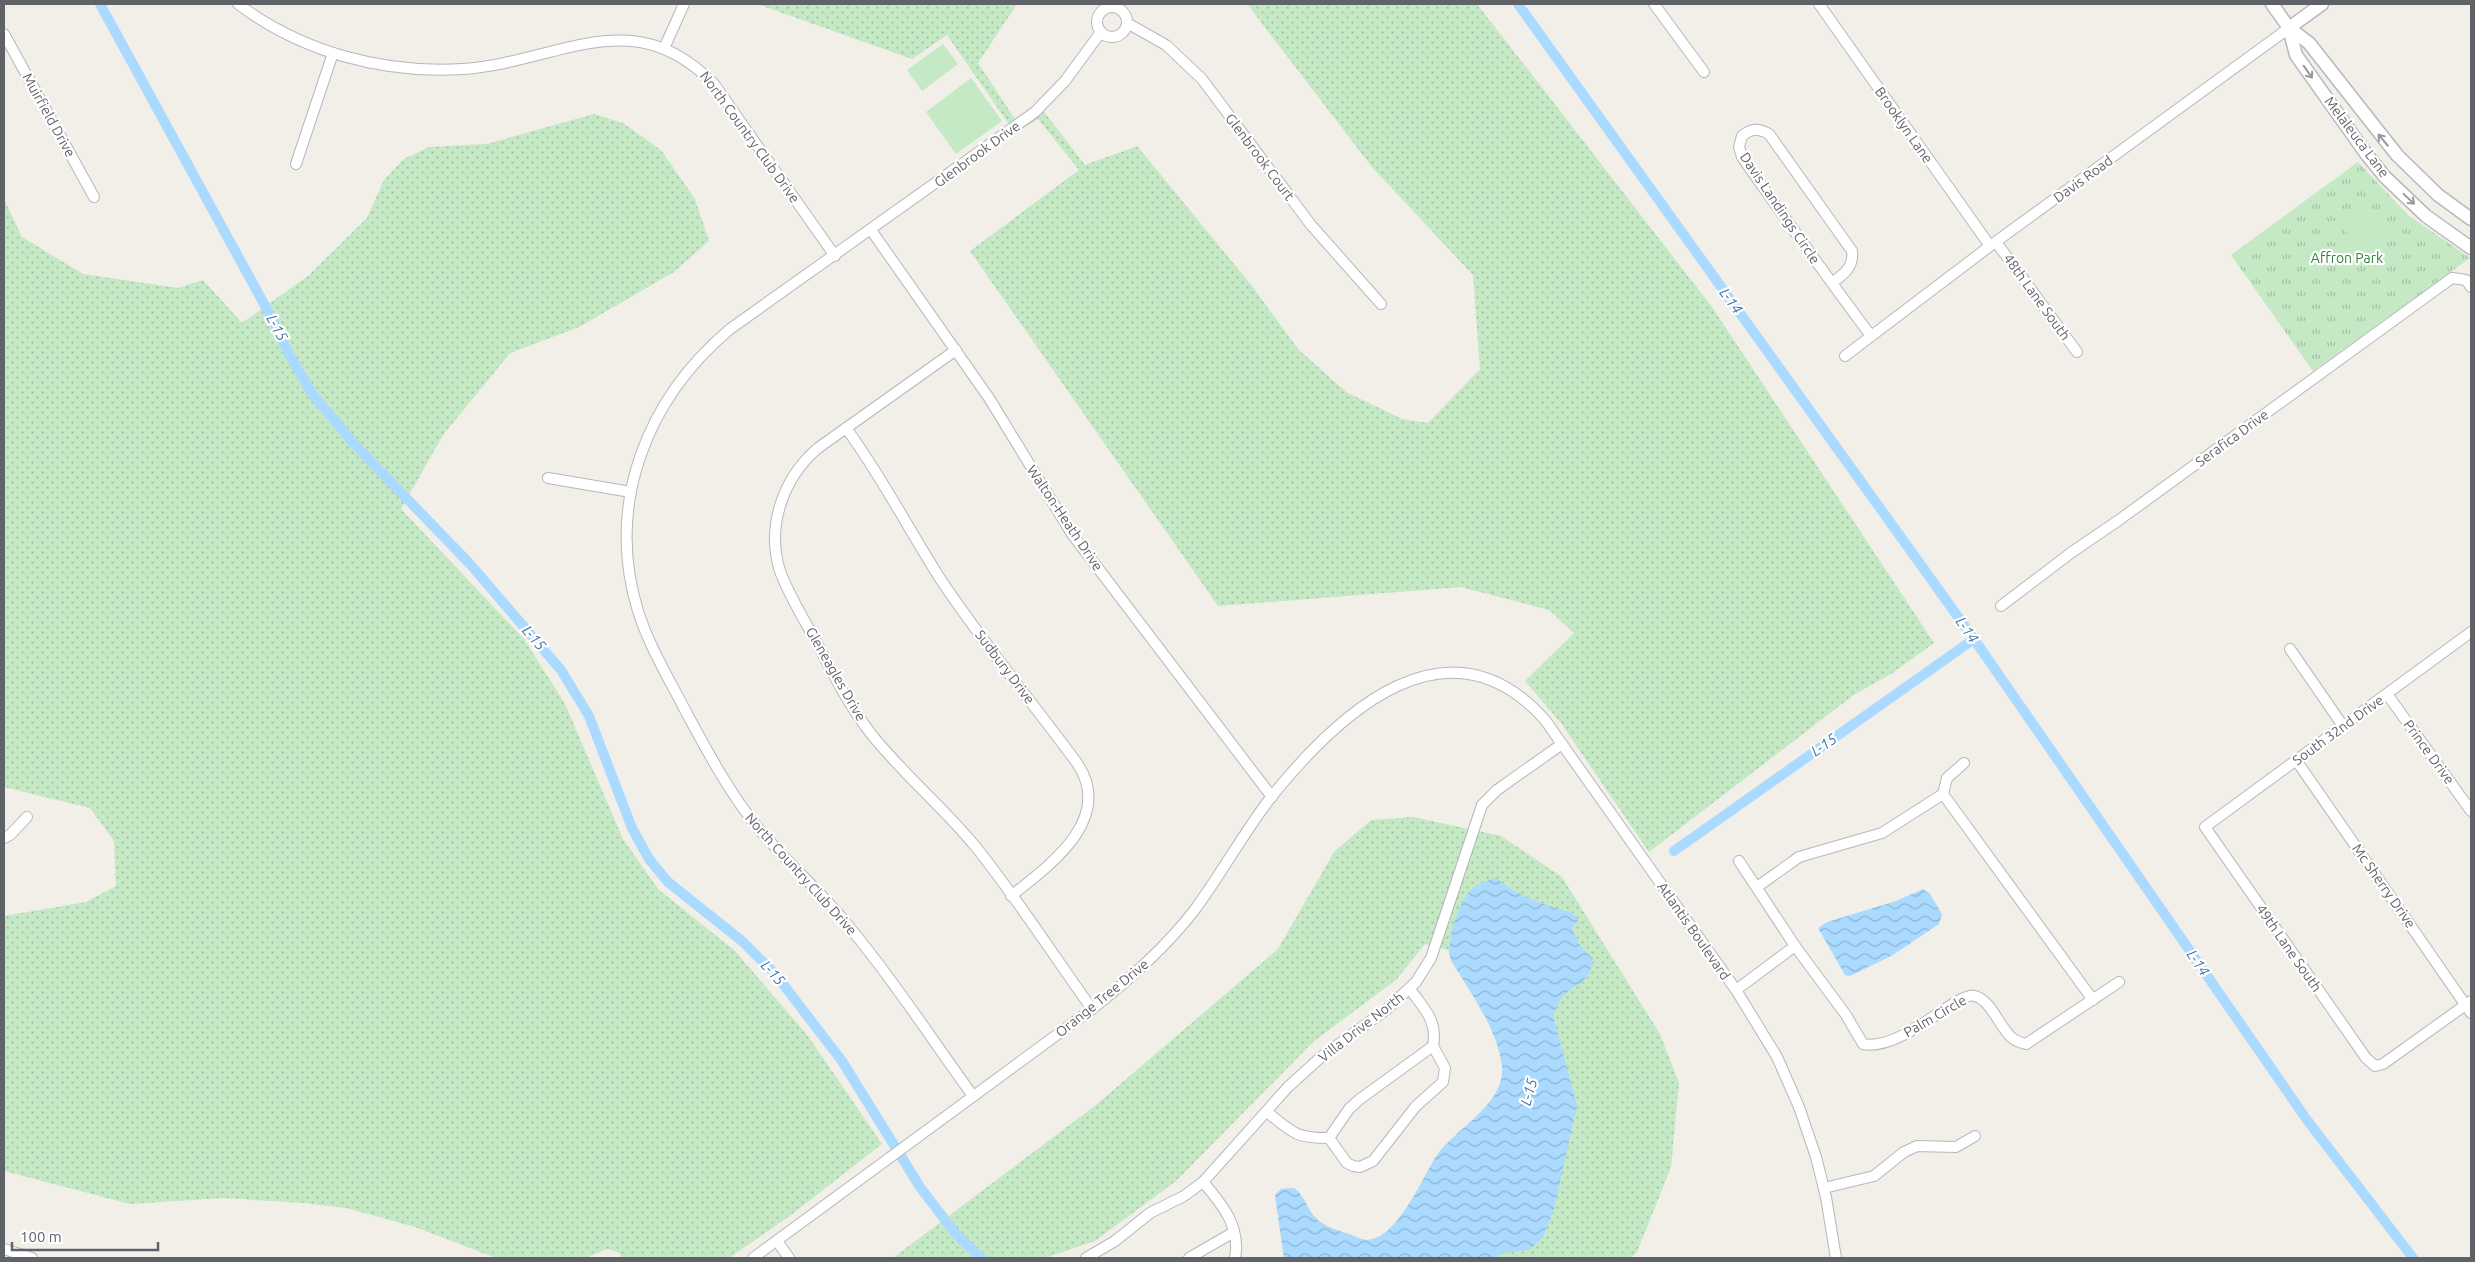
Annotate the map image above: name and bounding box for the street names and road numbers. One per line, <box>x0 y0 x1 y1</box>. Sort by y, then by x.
street label: North Country Club Drive <box>697 68 803 206</box>
street label: Muirfield Drive <box>19 70 79 160</box>
street label: Brooklyn Lane <box>1872 84 1936 166</box>
street label: Melaleuca Lane <box>2321 93 2393 181</box>
street label: Glenbrook Court <box>1222 111 1298 204</box>
street label: Glenbrook Drive <box>931 118 1023 190</box>
street label: Davis Landings Circle <box>1737 149 1823 267</box>
street label: Davis Road <box>2050 152 2116 206</box>
street label: 48th Lane South <box>2000 251 2074 343</box>
street label: Serafica Drive <box>2192 406 2272 470</box>
street label: Walton-Heath Drive <box>1024 462 1106 574</box>
street label: Gleneagles Drive <box>803 624 869 724</box>
street label: Sudbury Drive <box>972 627 1038 707</box>
street label: South 32nd Drive <box>2289 692 2387 768</box>
street label: Prince Drive <box>2400 717 2458 787</box>
street label: North Country Club Drive <box>742 810 860 938</box>
street label: Mc Sherry Drive <box>2349 841 2419 931</box>
street label: Atlantis Boulevard <box>1654 879 1734 983</box>
street label: 49th Lane South <box>2253 901 2325 995</box>
street label: Orange Tree Drive <box>1052 956 1152 1040</box>
street label: Villa Drive North <box>1315 989 1407 1065</box>
street label: Palm Circle <box>1901 992 1969 1040</box>

